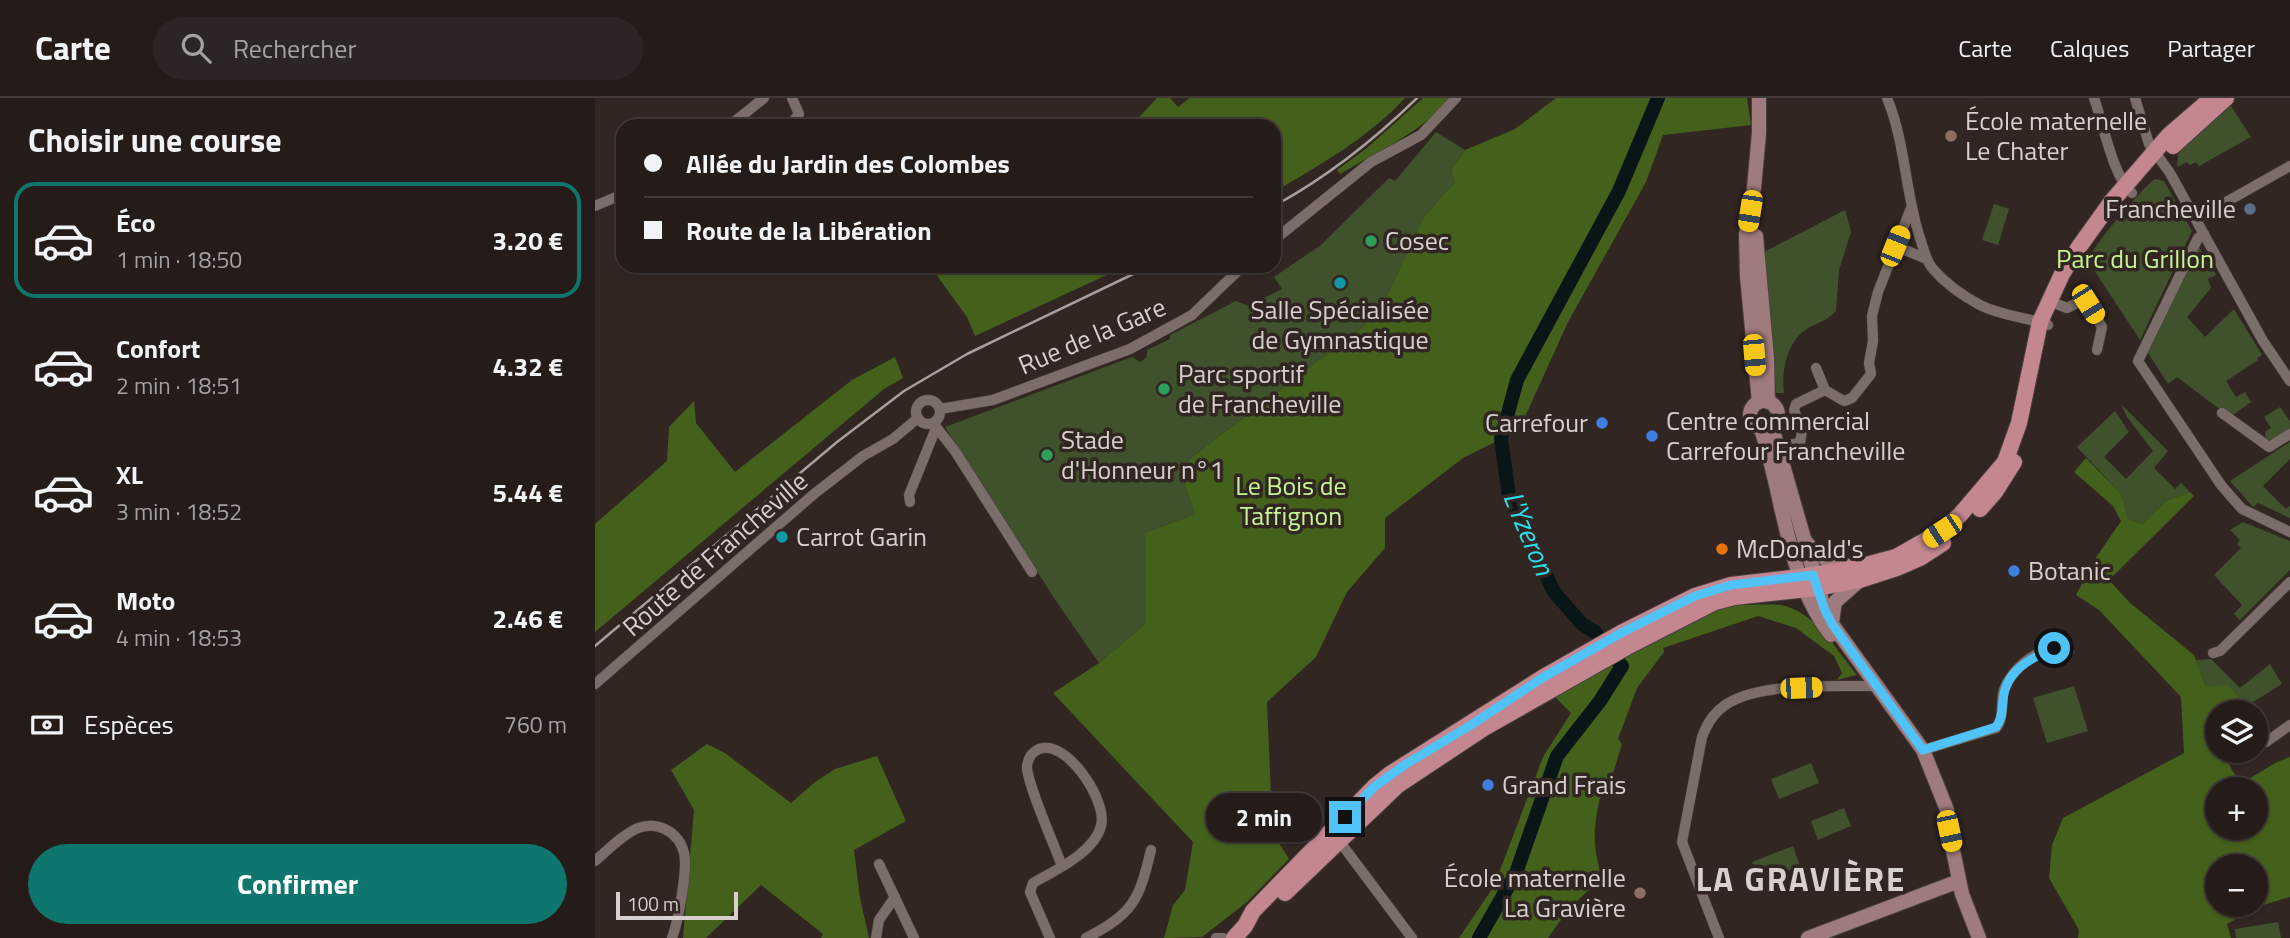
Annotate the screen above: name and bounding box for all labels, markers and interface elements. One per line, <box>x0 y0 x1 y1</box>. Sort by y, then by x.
search box <box>153 17 643 80</box>
text: Carte <box>35 23 111 73</box>
icon: search <box>177 29 215 67</box>
text: Rechercher <box>233 29 356 68</box>
text: Carte <box>1958 30 2012 66</box>
text: Calques <box>2050 30 2129 66</box>
text: Partager <box>2167 30 2255 66</box>
place label: École maternelle Le Chater <box>1965 101 2147 170</box>
text: Choisir une course <box>28 116 282 164</box>
marker: École maternelle Le Chater <box>1943 128 1959 144</box>
text: Allée du Jardin des Colombes <box>686 144 1010 183</box>
car <box>1737 189 1764 233</box>
place label: Francheville <box>2105 189 2236 228</box>
marker: Francheville <box>2242 201 2258 217</box>
text: Éco <box>116 203 156 242</box>
icon: car <box>32 209 95 272</box>
text: Route de la Libération <box>686 211 932 250</box>
text: 3.20 € <box>492 221 563 260</box>
place label: Cosec <box>1385 221 1449 260</box>
car <box>1878 223 1913 269</box>
marker: Cosec <box>1363 233 1379 249</box>
park label: Parc du Grillon <box>2056 239 2214 278</box>
text: 1 min · 18:50 <box>116 242 242 277</box>
marker: Salle Spécialisée de Gymnastique <box>1332 275 1348 291</box>
car <box>2068 281 2109 327</box>
street label: Rue de la Gare <box>1012 287 1172 384</box>
place label: Salle Spécialisée de Gymnastique <box>1250 290 1430 359</box>
text: Confort <box>116 329 200 368</box>
car <box>1742 333 1767 377</box>
icon: car <box>32 335 95 398</box>
text: 4.32 € <box>492 347 563 386</box>
place label: Parc sportif de Francheville <box>1178 354 1341 423</box>
text: 2 min · 18:51 <box>116 368 242 403</box>
marker: Parc sportif de Francheville <box>1156 381 1172 397</box>
place label: Centre commercial Carrefour Francheville <box>1666 401 1905 470</box>
place label: Carrefour <box>1485 403 1588 442</box>
marker: Carrefour <box>1594 415 1610 431</box>
place label: Stade d'Honneur n°1 <box>1061 420 1224 489</box>
marker: Centre commercial Carrefour Francheville <box>1644 428 1660 444</box>
marker: Stade d'Honneur n°1 <box>1039 447 1055 463</box>
text: XL <box>116 455 143 494</box>
icon: car <box>32 461 95 524</box>
street label: Route de Francheville <box>613 462 816 645</box>
park label: Le Bois de Taffignon <box>1235 466 1347 535</box>
text: 5.44 € <box>492 473 563 512</box>
water label: L'Yzeron <box>1493 484 1567 583</box>
text: 3 min · 18:52 <box>116 494 242 529</box>
car <box>1919 511 1966 551</box>
place label: Carrot Garin <box>796 517 927 556</box>
marker: Carrot Garin <box>774 529 790 545</box>
place label: McDonald's <box>1736 529 1864 568</box>
marker: McDonald's <box>1714 541 1730 557</box>
place label: Botanic <box>2028 551 2111 590</box>
marker: Botanic <box>2006 563 2022 579</box>
text: Moto <box>116 581 175 620</box>
icon: car <box>32 587 95 650</box>
text: 2.46 € <box>492 599 563 638</box>
text: 4 min · 18:53 <box>116 620 242 655</box>
route start <box>2038 632 2070 664</box>
car <box>1780 677 1823 699</box>
map controls <box>2205 700 2268 917</box>
button: layers <box>2205 700 2268 763</box>
text: Espèces <box>84 705 174 744</box>
icon: cash <box>28 706 66 744</box>
text: 760 m <box>504 707 567 742</box>
place label: Grand Frais <box>1502 765 1626 804</box>
marker: Grand Frais <box>1480 777 1496 793</box>
button: + <box>2205 777 2268 840</box>
callout: 2 min <box>1205 792 1321 842</box>
text: 2 min <box>1236 800 1292 835</box>
route end <box>1329 801 1361 833</box>
car <box>1935 808 1964 854</box>
button: Confirmer <box>28 844 567 924</box>
district label: LA GRAVIÈRE <box>1696 854 1906 904</box>
button: − <box>2205 854 2268 917</box>
place label: École maternelle La Gravière <box>1444 858 1626 927</box>
marker: École maternelle La Gravière <box>1632 885 1648 901</box>
scale bar <box>616 889 739 921</box>
text: 100 m <box>627 889 679 918</box>

